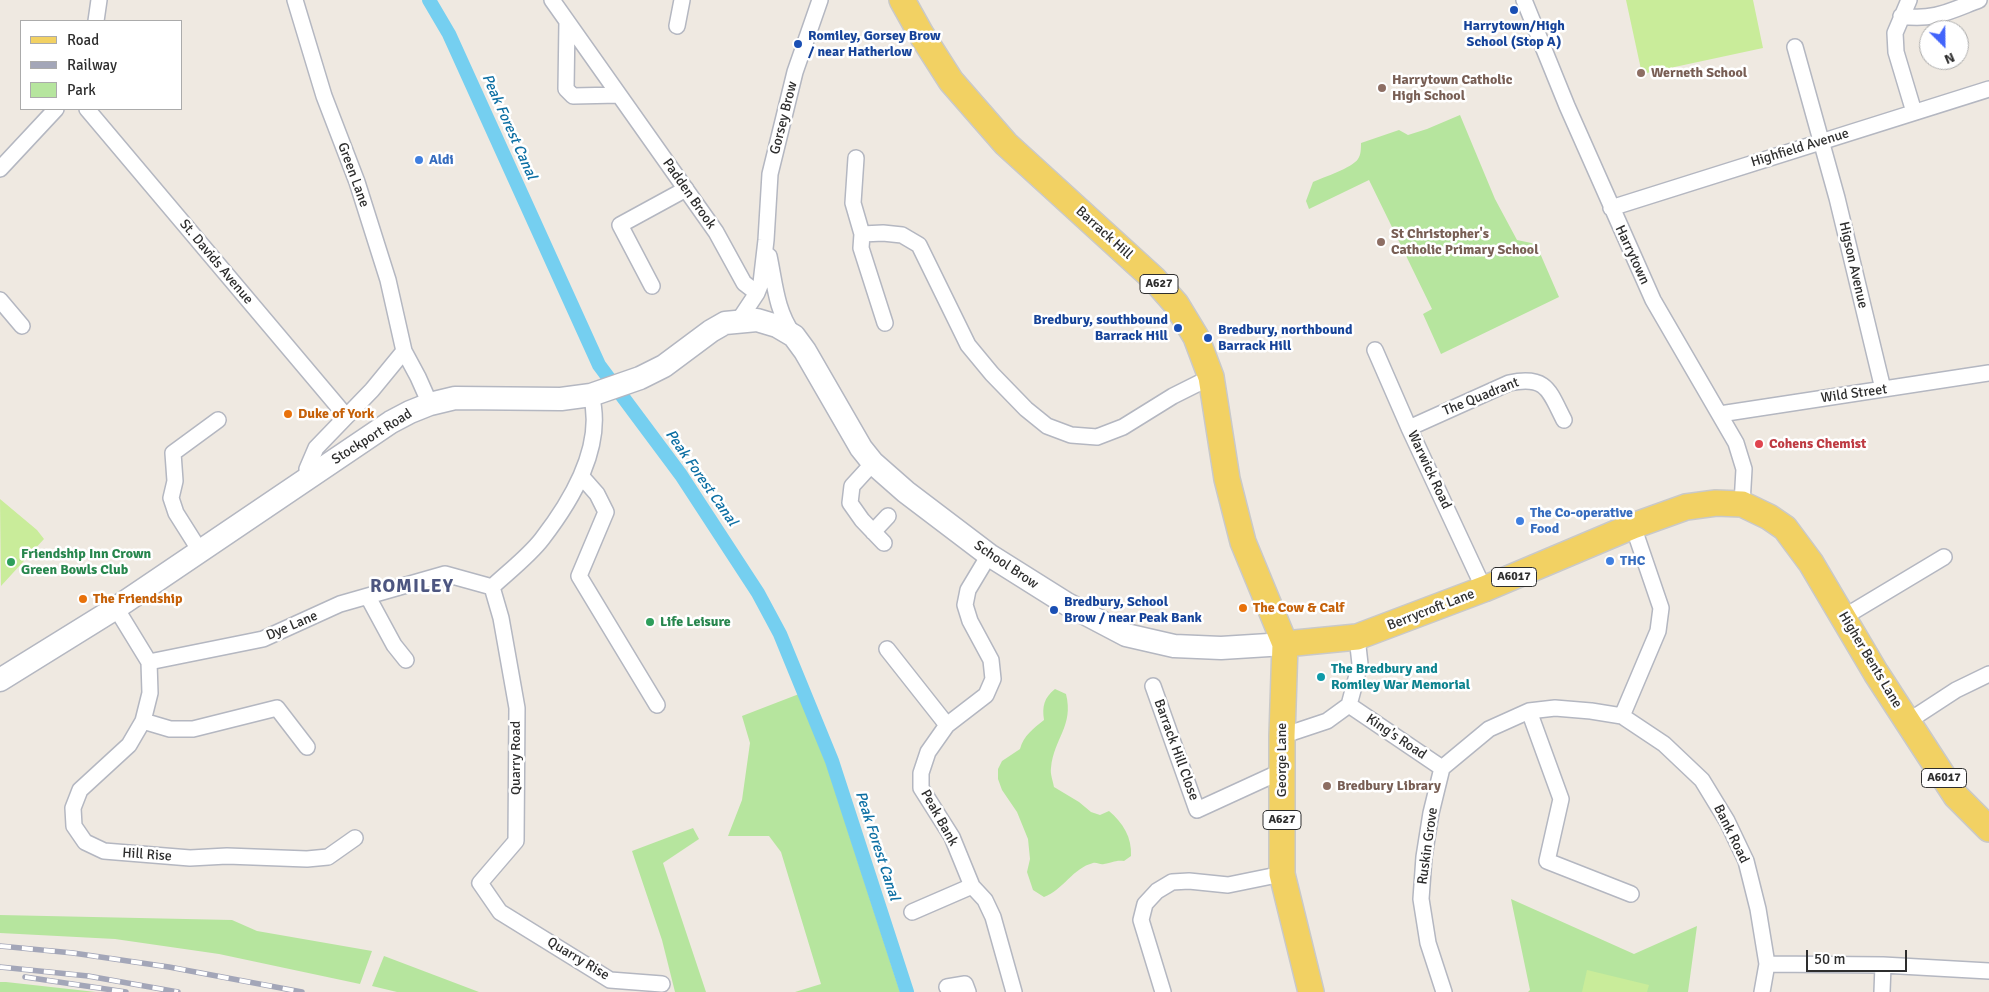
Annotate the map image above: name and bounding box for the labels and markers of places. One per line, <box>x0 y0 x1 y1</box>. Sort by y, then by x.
marker: Harrytown/High School (Stop A) <box>1508 4 1520 16</box>
place label: Harrytown/High School (Stop A) <box>1463 18 1565 50</box>
place label: Romiley, Gorsey Brow / near Hatherlow <box>808 28 941 60</box>
marker: Romiley, Gorsey Brow / near Hatherlow <box>792 38 804 50</box>
place label: Werneth School <box>1651 65 1747 81</box>
marker: Werneth School <box>1635 67 1647 79</box>
place label: Harrytown Catholic High School <box>1392 72 1512 104</box>
marker: Harrytown Catholic High School <box>1376 82 1388 94</box>
place label: Aldi <box>429 152 454 168</box>
marker: Aldi <box>413 154 425 166</box>
place label: St Christopher's Catholic Primary School <box>1391 226 1539 258</box>
marker: St Christopher's Catholic Primary School <box>1375 236 1387 248</box>
place label: Bredbury, southbound Barrack Hill <box>1033 312 1168 344</box>
marker: Bredbury, southbound Barrack Hill <box>1172 322 1184 334</box>
place label: Bredbury, northbound Barrack Hill <box>1218 322 1353 354</box>
marker: Bredbury, northbound Barrack Hill <box>1202 332 1214 344</box>
place label: Duke of York <box>298 406 374 422</box>
marker: Duke of York <box>282 408 294 420</box>
place label: Cohens Chemist <box>1769 436 1866 452</box>
marker: Cohens Chemist <box>1753 438 1765 450</box>
place label: The Co-operative Food <box>1530 505 1633 538</box>
marker: The Co-operative Food <box>1514 515 1526 527</box>
place label: Friendship Inn Crown Green Bowls Club <box>21 546 151 578</box>
place label: THC <box>1620 553 1645 569</box>
marker: THC <box>1604 555 1616 567</box>
marker: Friendship Inn Crown Green Bowls Club <box>5 556 17 568</box>
place label: The Friendship <box>93 591 183 607</box>
marker: The Friendship <box>77 593 89 605</box>
place label: Bredbury, School Brow / near Peak Bank <box>1064 594 1202 626</box>
place label: The Cow & Calf <box>1253 600 1344 616</box>
marker: The Cow & Calf <box>1237 602 1249 614</box>
marker: Bredbury, School Brow / near Peak Bank <box>1048 604 1060 616</box>
place label: Life Leisure <box>660 614 731 630</box>
marker: Life Leisure <box>644 616 656 628</box>
place label: The Bredbury and Romiley War Memorial <box>1331 661 1470 694</box>
marker: The Bredbury and Romiley War Memorial <box>1315 671 1327 683</box>
place label: Bredbury Library <box>1337 778 1441 794</box>
marker: Bredbury Library <box>1321 780 1333 792</box>

